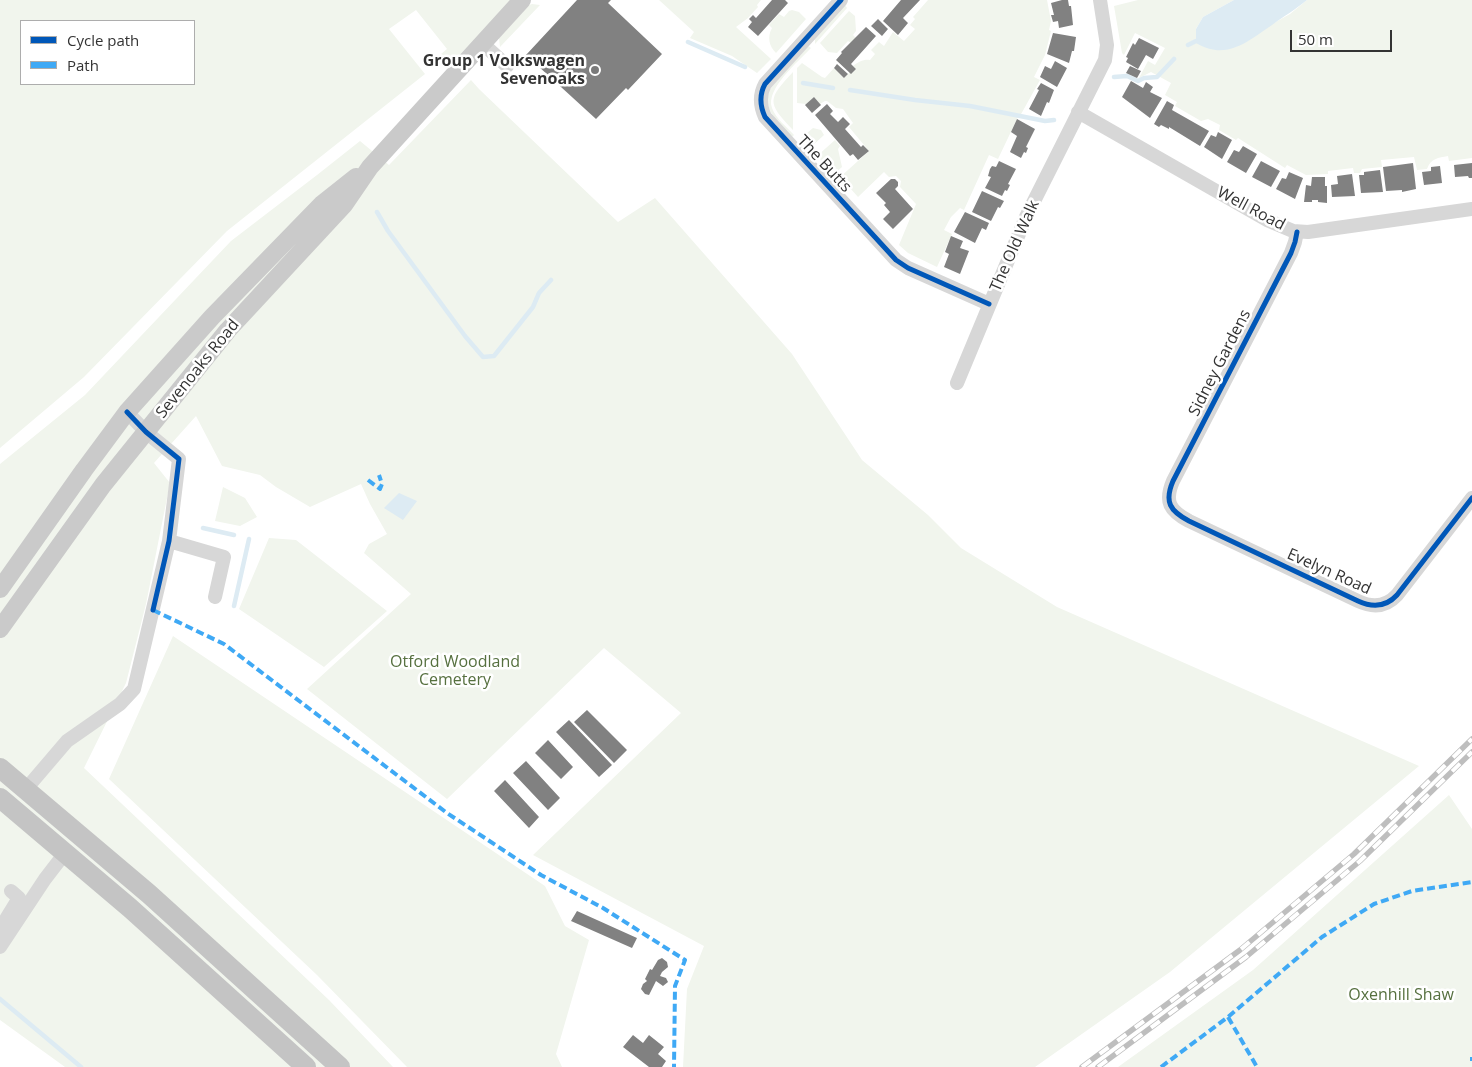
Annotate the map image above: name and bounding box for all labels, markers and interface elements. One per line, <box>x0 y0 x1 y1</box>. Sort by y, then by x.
legend <box>20 20 195 85</box>
scale bar <box>1292 20 1394 52</box>
text: 50 m <box>1298 29 1333 49</box>
text: Cycle path <box>67 30 139 50</box>
place label: Group 1 Volkswagen Sevenoaks <box>423 51 585 89</box>
text: Path <box>67 55 99 75</box>
marker: Group 1 Volkswagen Sevenoaks <box>589 64 601 76</box>
street label: The Butts <box>793 132 855 196</box>
street label: Well Road <box>1214 183 1288 235</box>
street label: The Old Walk <box>986 197 1044 295</box>
street label: Sidney Gardens <box>1185 307 1255 419</box>
street label: Sevenoaks Road <box>152 316 244 422</box>
street label: Evelyn Road <box>1284 545 1374 599</box>
park label: Otford Woodland Cemetery <box>390 652 520 690</box>
park label: Oxenhill Shaw <box>1348 985 1454 1005</box>

